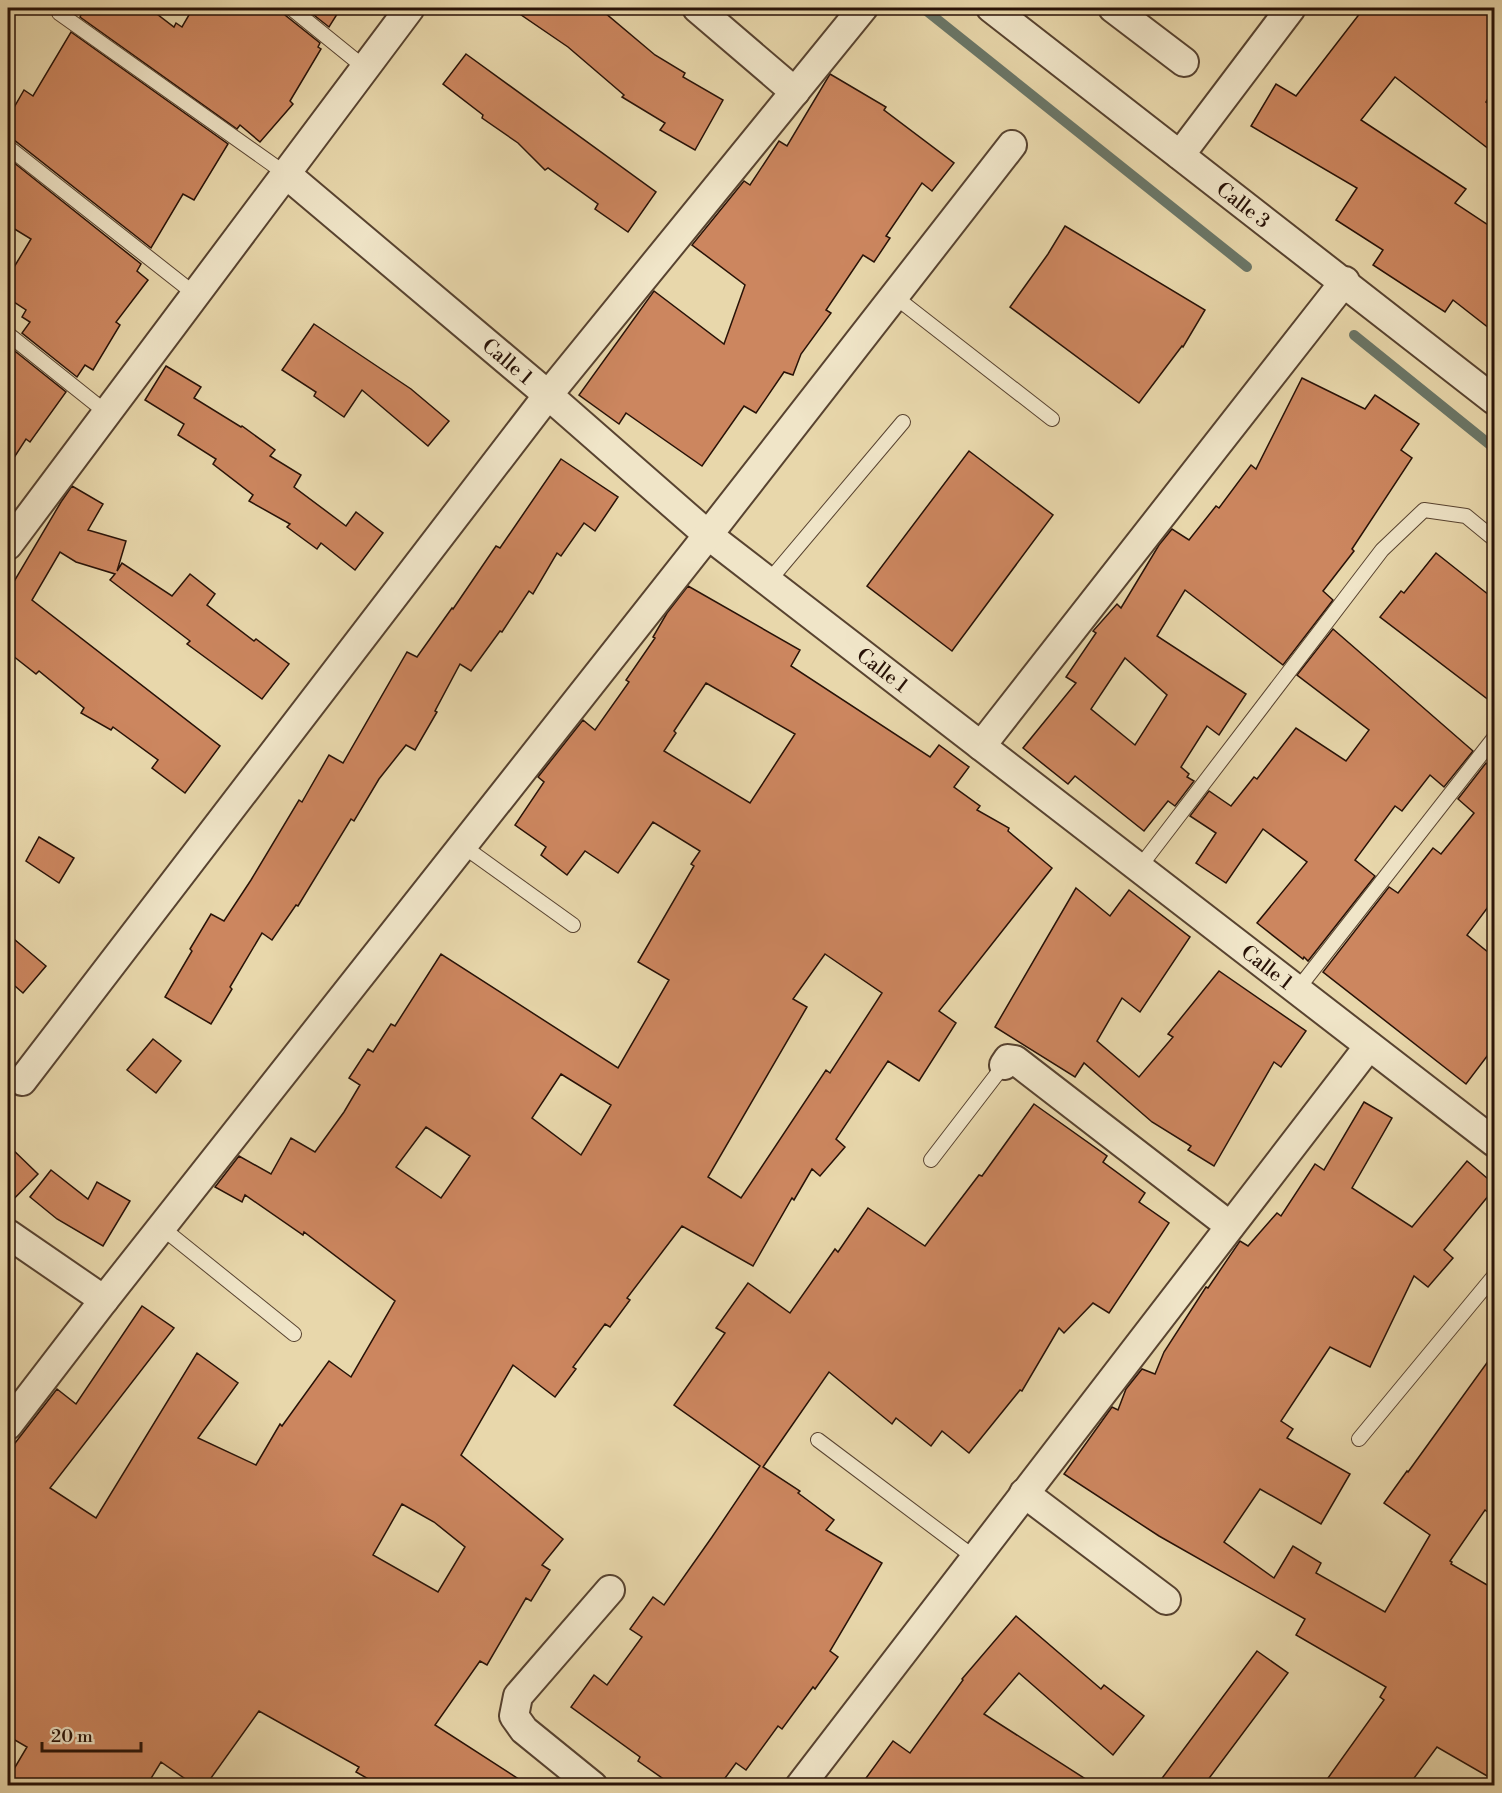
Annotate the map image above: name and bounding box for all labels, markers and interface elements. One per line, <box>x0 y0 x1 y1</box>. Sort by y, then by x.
street label: Calle 3 <box>1211 177 1274 234</box>
street label: Calle 1 <box>476 334 537 391</box>
street label: Calle 1 <box>851 643 913 699</box>
street label: Calle 1 <box>1236 940 1297 996</box>
scale bar <box>42 1715 141 1753</box>
text: 20 m <box>51 1725 93 1748</box>

